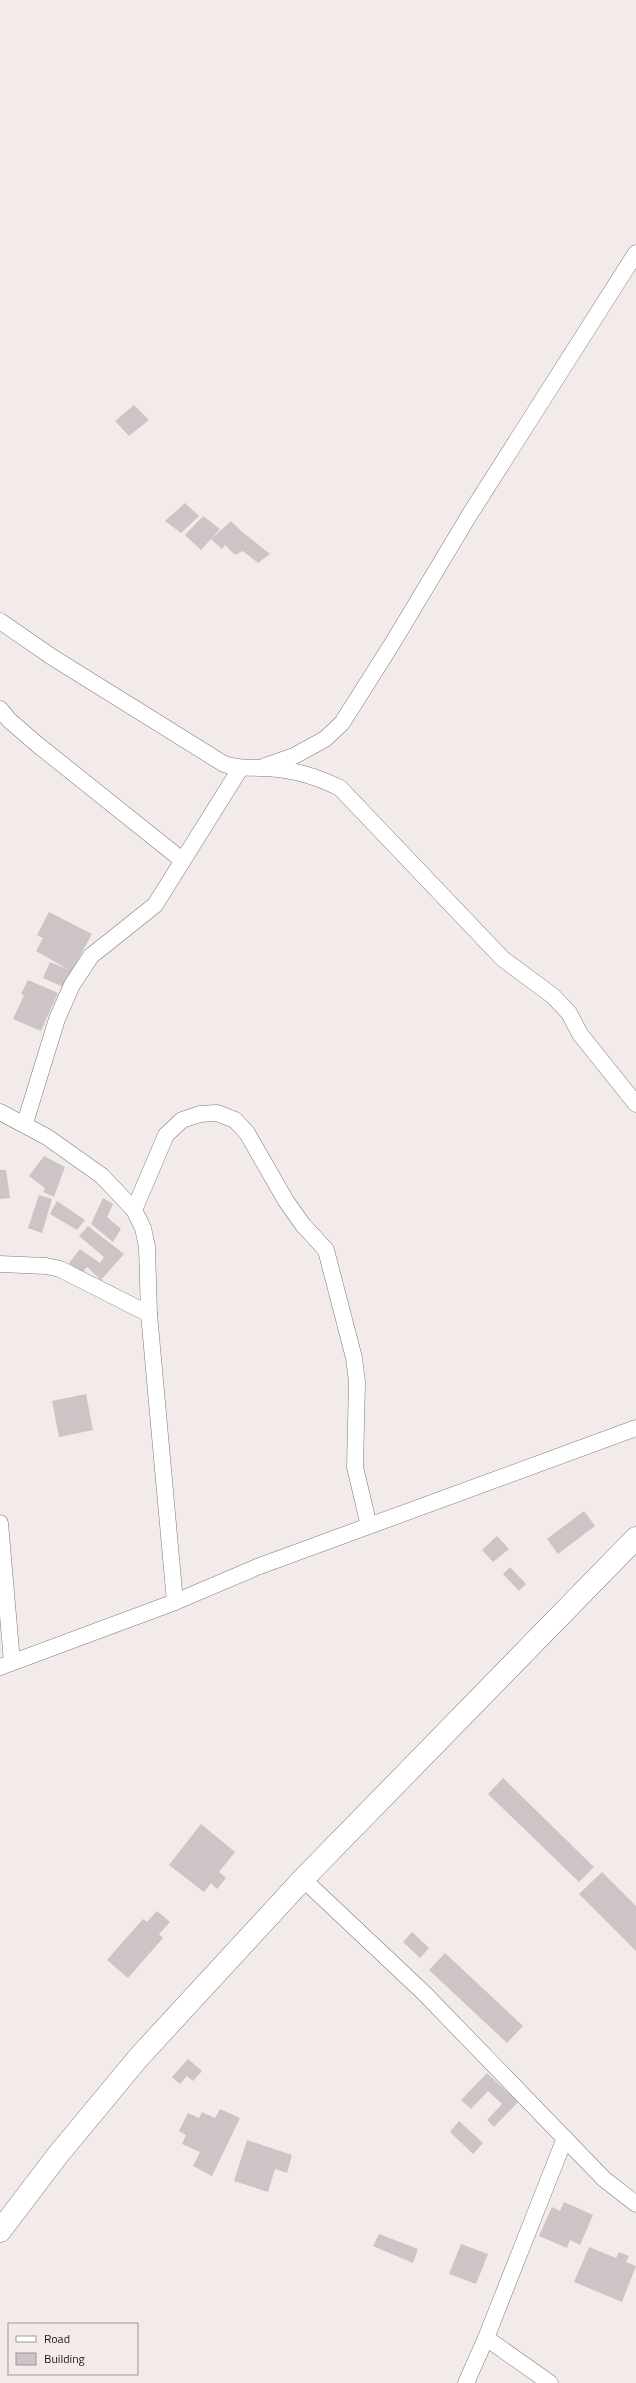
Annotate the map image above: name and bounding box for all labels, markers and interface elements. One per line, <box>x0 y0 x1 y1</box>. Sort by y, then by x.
legend <box>8 2323 138 2375</box>
text: Road <box>44 2329 70 2348</box>
text: Building <box>44 2349 85 2368</box>

